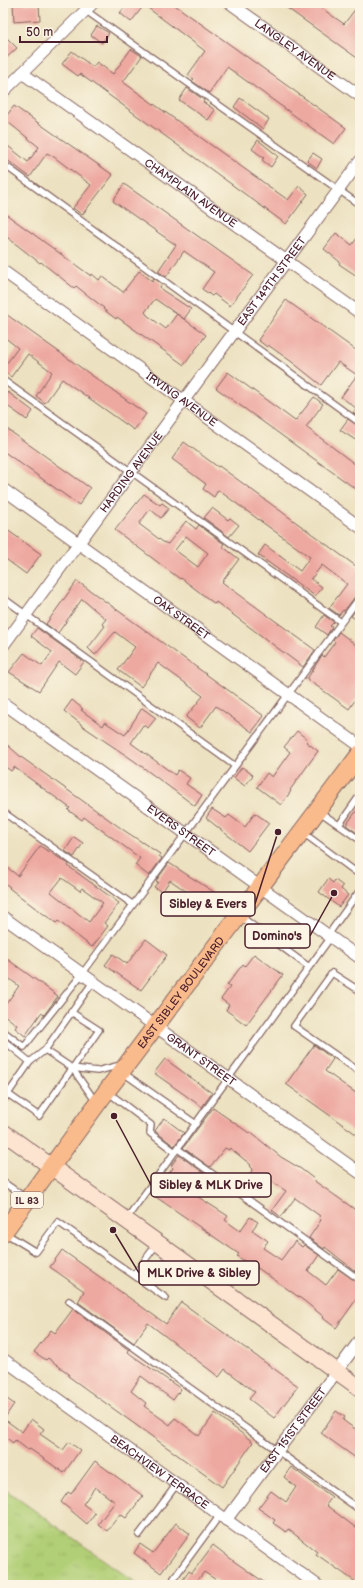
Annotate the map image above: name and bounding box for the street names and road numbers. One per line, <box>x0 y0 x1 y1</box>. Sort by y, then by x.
street label: LANGLEY AVENUE <box>252 17 338 83</box>
street label: CHAMPLAIN AVENUE <box>142 156 239 230</box>
street label: EAST 149TH STREET <box>235 234 309 328</box>
street label: IRVING AVENUE <box>143 370 220 429</box>
street label: HARDING AVENUE <box>97 429 165 515</box>
street label: OAK STREET <box>150 593 212 643</box>
street label: EVERS STREET <box>144 802 218 860</box>
street label: EAST SIBLEY BOULEVARD <box>135 934 227 1051</box>
street label: GRANT STREET <box>164 1030 239 1089</box>
road number: IL 83 <box>11 1192 43 1208</box>
street label: EAST 151ST STREET <box>257 1385 329 1476</box>
street label: BEACHVIEW TERRACE <box>108 1432 211 1512</box>

